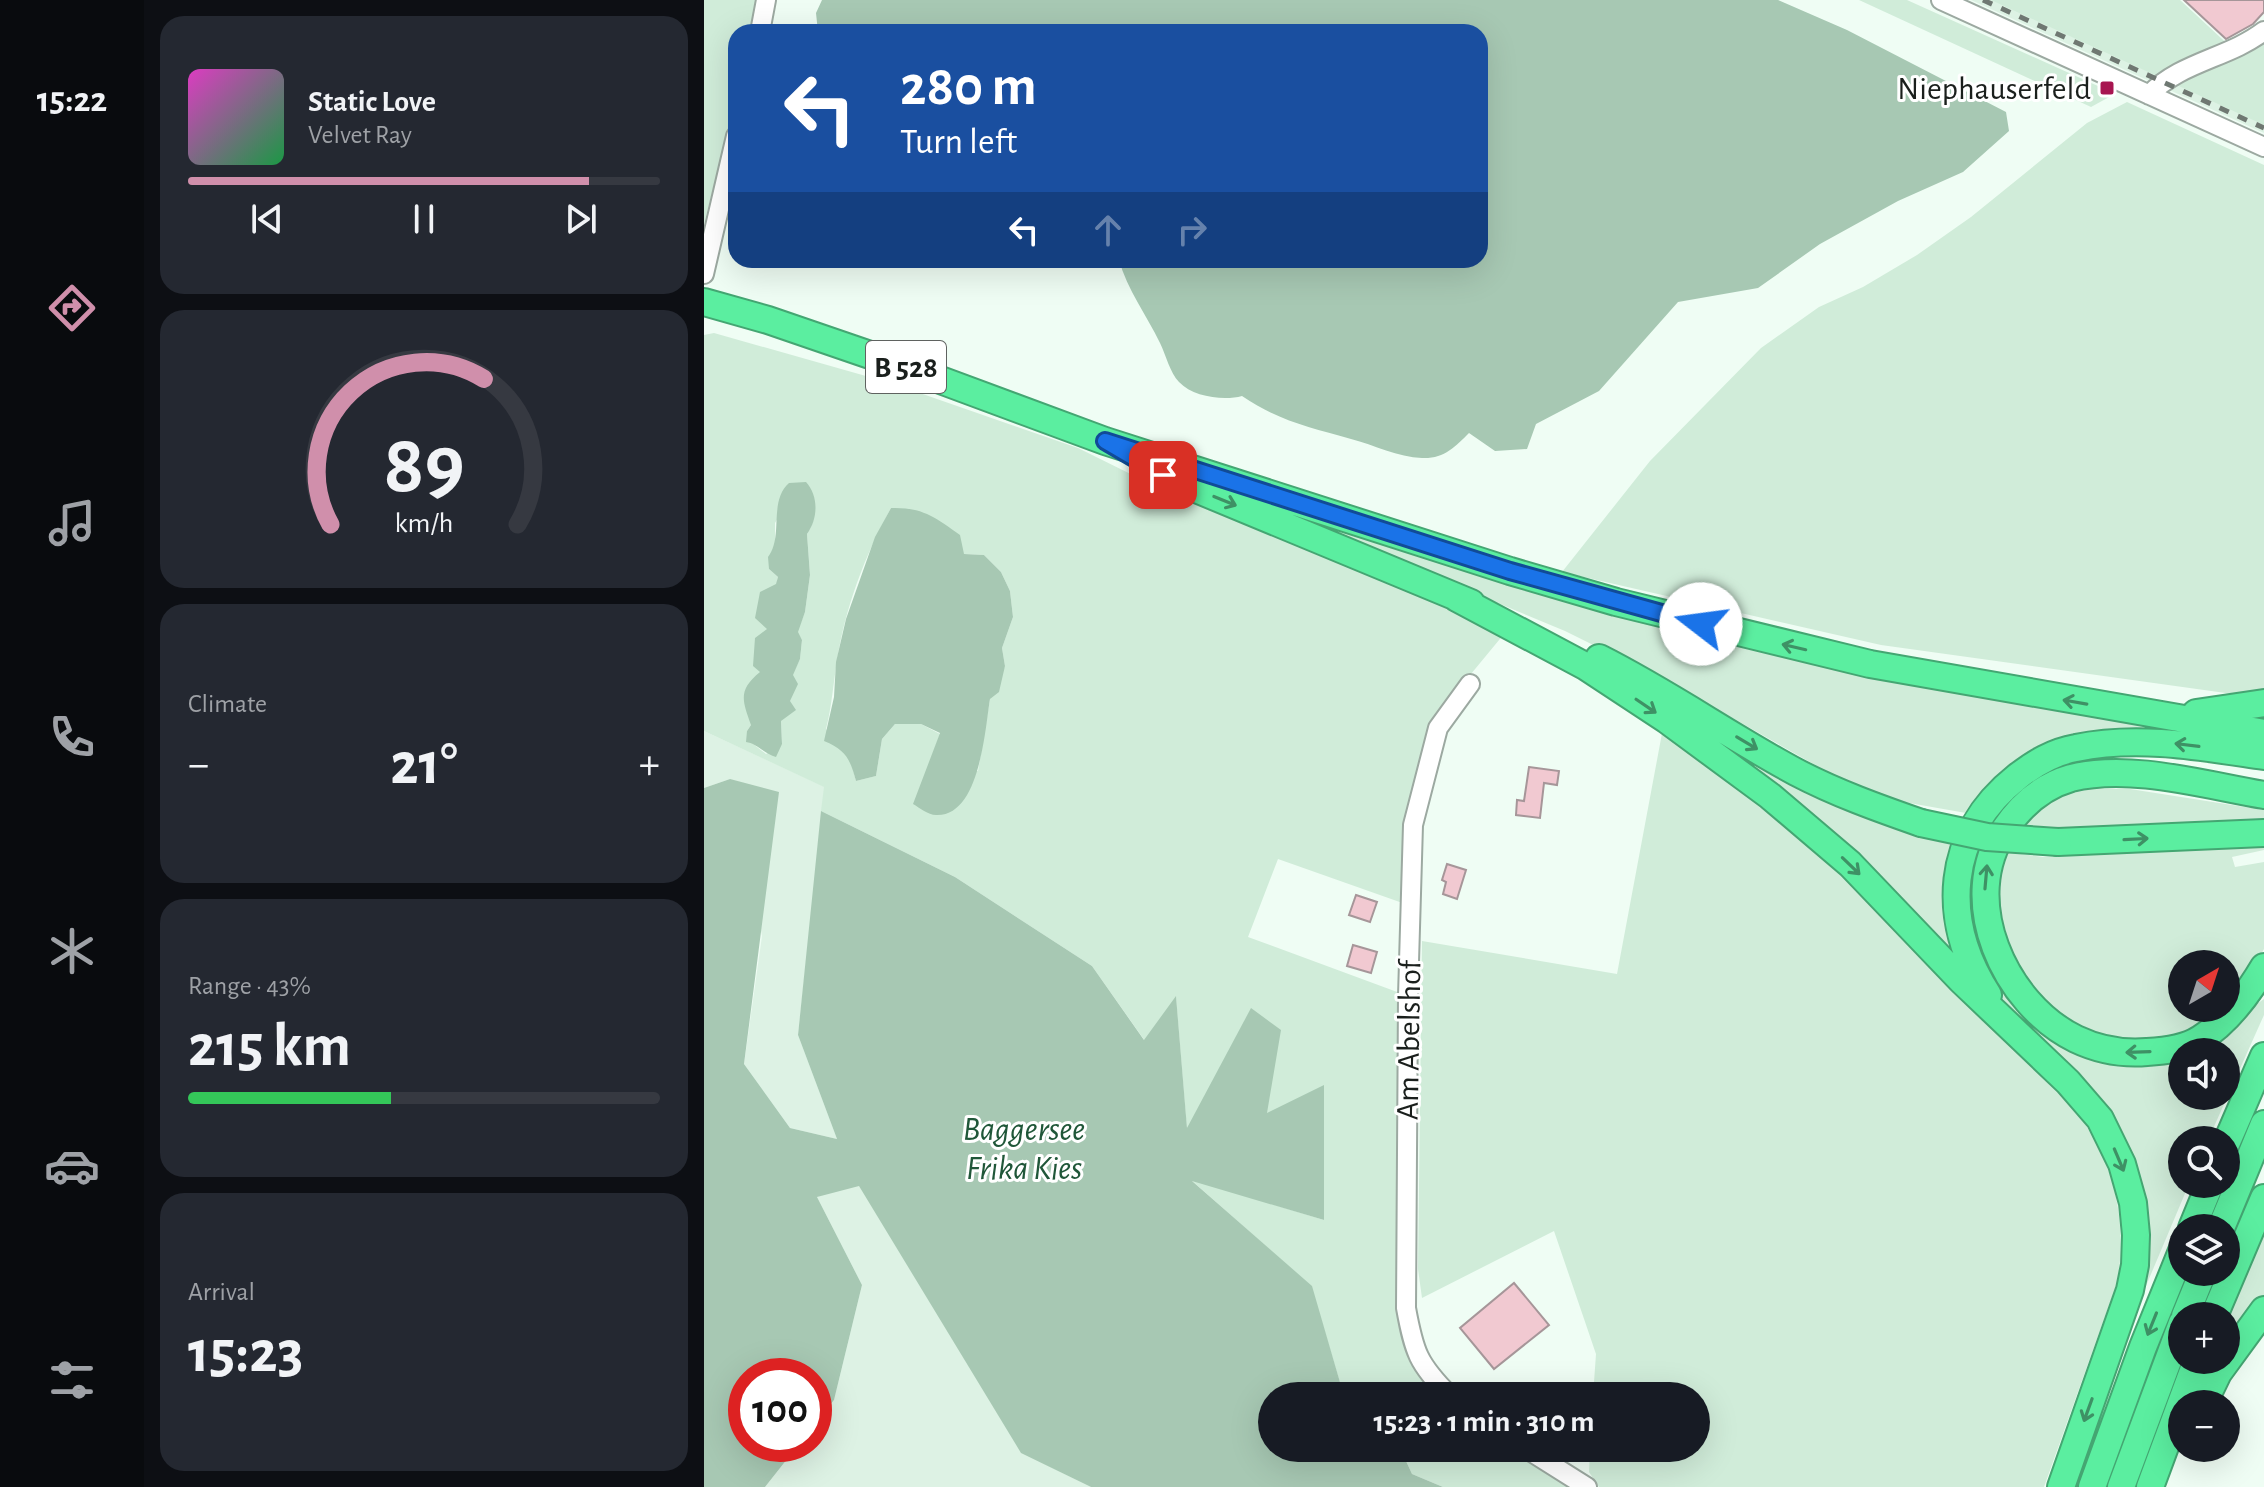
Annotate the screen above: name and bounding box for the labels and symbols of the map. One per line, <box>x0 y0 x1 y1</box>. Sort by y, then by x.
place label: Niephauserfeld <box>1897 73 2091 105</box>
marker: Niephauserfeld <box>2098 79 2116 97</box>
road number: B 528 <box>866 341 946 393</box>
pin <box>1129 441 1197 509</box>
one-way arrow <box>1212 494 1237 509</box>
position arrow <box>1659 582 1743 666</box>
one-way arrow <box>1782 639 1808 654</box>
one-way arrow <box>2063 693 2088 708</box>
one-way arrow <box>1635 698 1657 714</box>
one-way arrow <box>1735 735 1758 751</box>
one-way arrow <box>2175 737 2200 752</box>
one-way arrow <box>2122 831 2149 846</box>
one-way arrow <box>1841 857 1861 876</box>
one-way arrow <box>1979 865 1994 891</box>
north arrow <box>2168 950 2240 1022</box>
street label: Am Abelshof <box>1392 957 1426 1120</box>
one-way arrow <box>2125 1045 2152 1060</box>
water label: Baggersee Frika Kies <box>963 1113 1085 1186</box>
one-way arrow <box>2113 1147 2127 1172</box>
one-way arrow <box>2144 1311 2159 1335</box>
speed limit sign: 100 <box>728 1358 832 1462</box>
one-way arrow <box>2080 1397 2094 1421</box>

